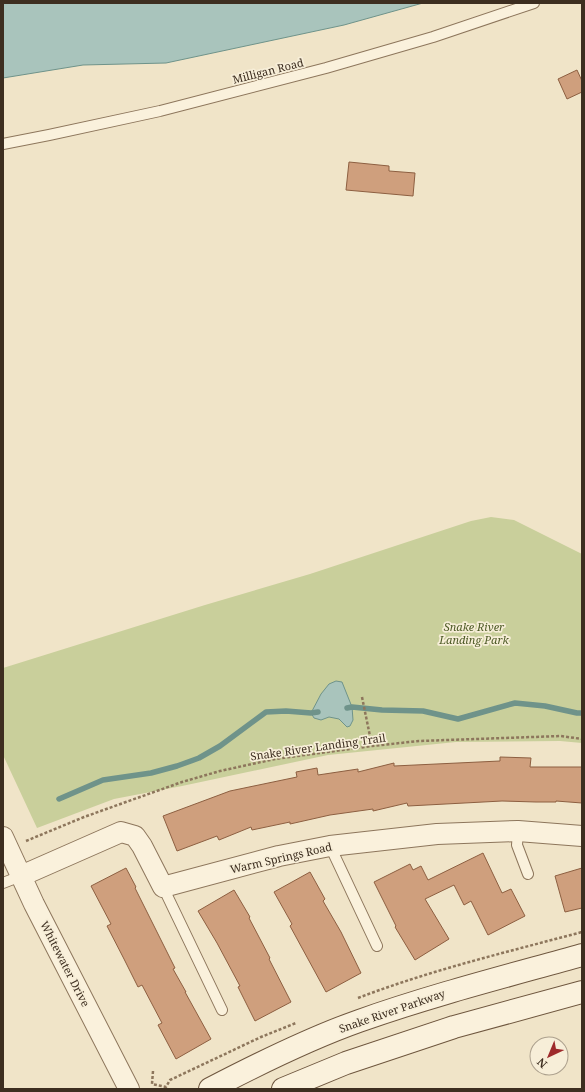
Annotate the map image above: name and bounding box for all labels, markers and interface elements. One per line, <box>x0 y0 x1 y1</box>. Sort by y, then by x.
street label: Milligan Road <box>231 54 305 87</box>
park label: Snake River Landing Park <box>438 619 510 647</box>
street label: Snake River Landing Trail <box>249 730 387 763</box>
street label: Warm Springs Road <box>228 838 334 877</box>
street label: Whitewater Drive <box>37 918 94 1009</box>
street label: Snake River Parkway <box>337 985 448 1036</box>
north arrow <box>529 1036 569 1076</box>
text: N <box>533 1055 550 1072</box>

